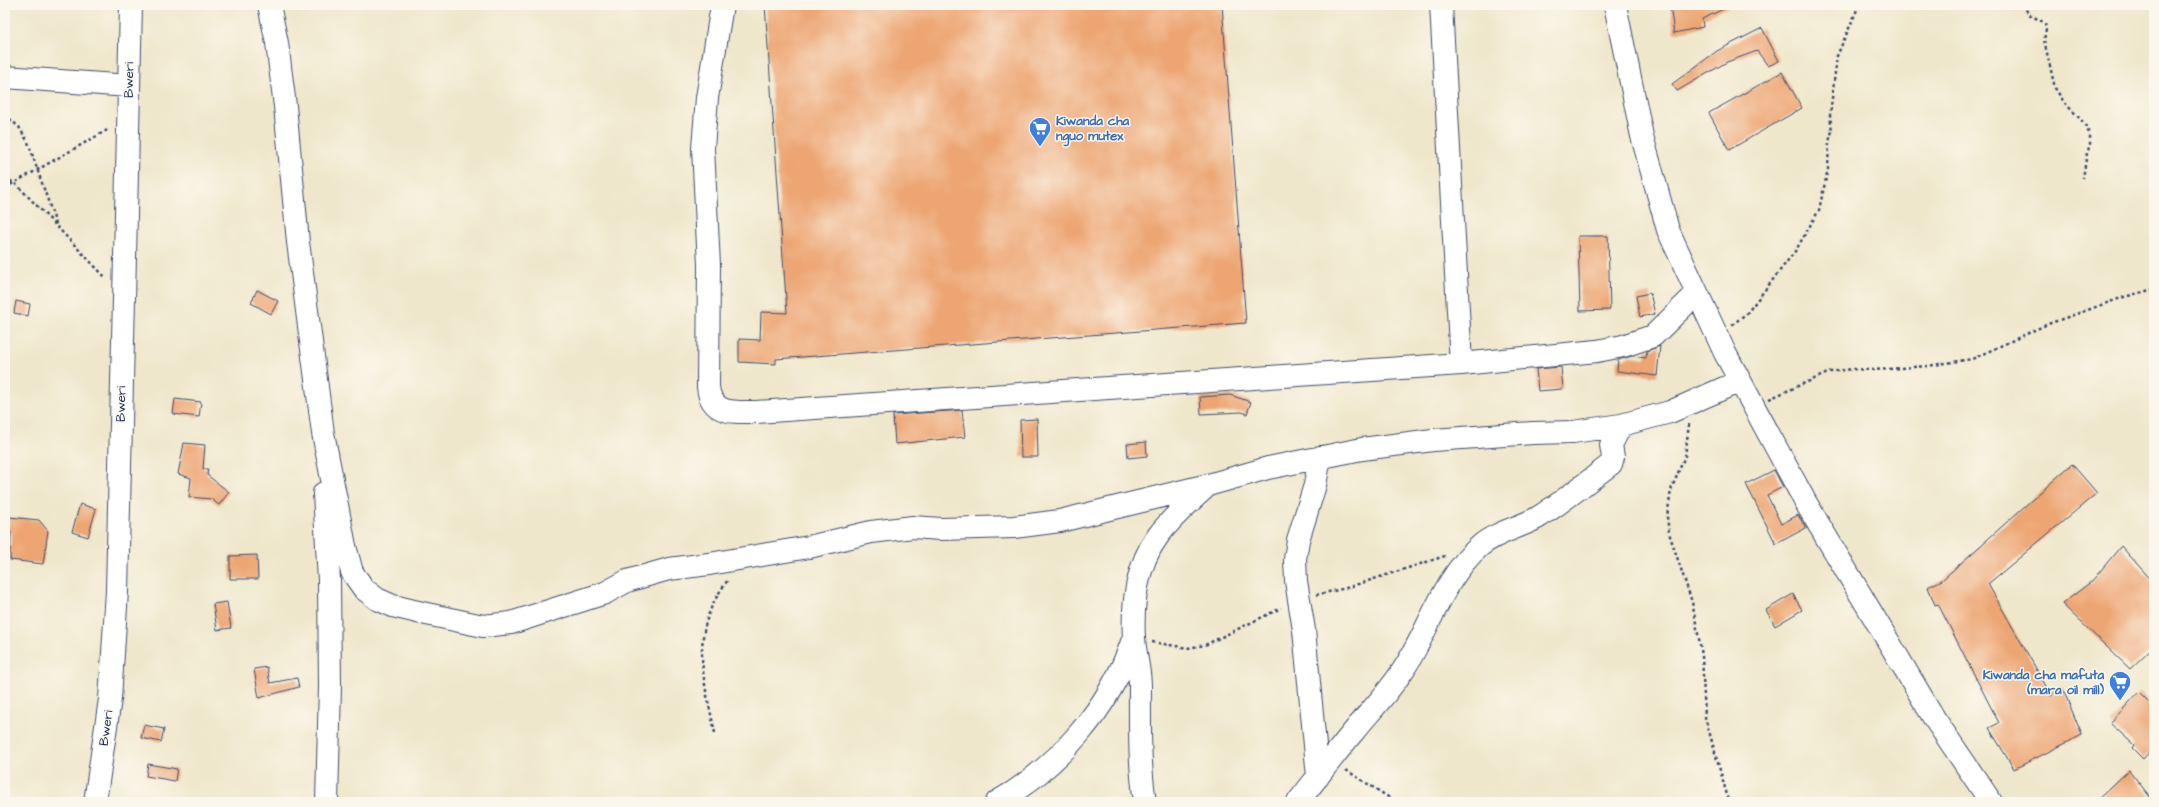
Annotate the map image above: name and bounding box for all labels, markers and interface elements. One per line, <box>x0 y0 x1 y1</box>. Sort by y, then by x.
street label: Bweri <box>120 62 138 98</box>
place label: Kiwanda cha nguo mutex <box>1056 112 1130 147</box>
supermarket icon: Kiwanda cha nguo mutex <box>1027 115 1053 148</box>
street label: Bweri <box>112 386 130 422</box>
place label: Kiwanda cha mafuta (mara oil mill) <box>1983 666 2104 699</box>
supermarket icon: Kiwanda cha mafuta (mara oil mill) <box>2107 669 2133 702</box>
street label: Bweri <box>95 709 117 747</box>

